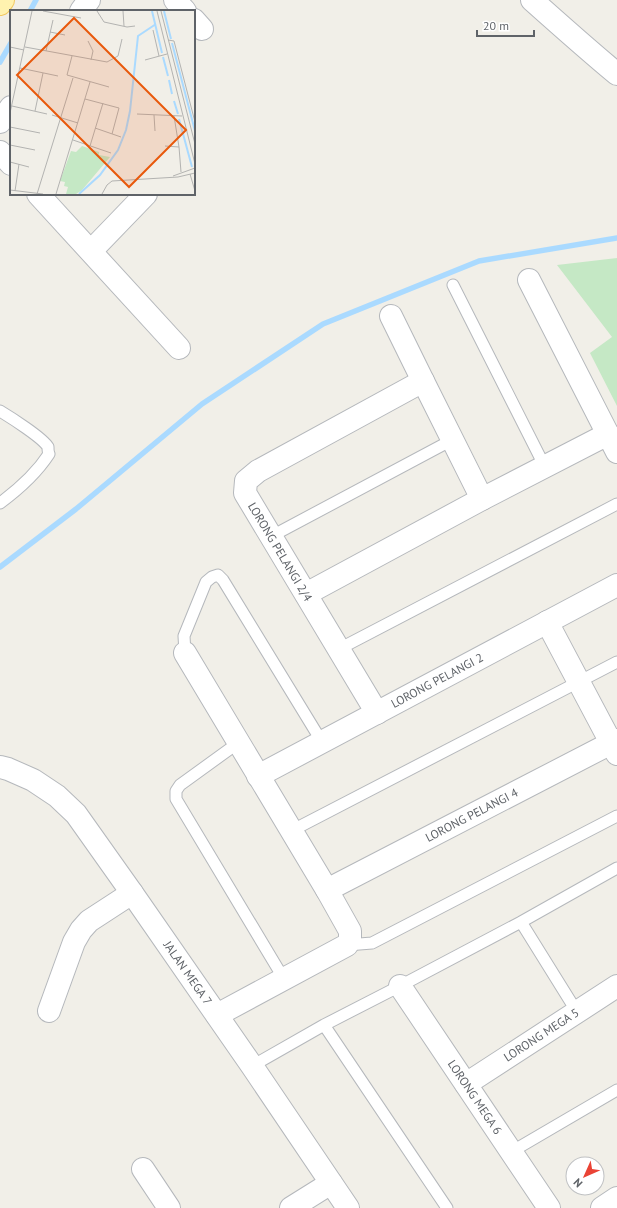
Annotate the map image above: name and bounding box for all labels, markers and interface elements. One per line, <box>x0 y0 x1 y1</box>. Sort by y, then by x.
inset map <box>10 10 195 195</box>
scale bar <box>477 12 534 38</box>
text: 20 m <box>483 18 509 33</box>
street label: LORONG PELANGI 2/4 <box>245 499 316 604</box>
street label: LORONG PELANGI 2 <box>388 650 486 711</box>
street label: LORONG PELANGI 4 <box>423 784 521 845</box>
street label: JALAN MEGA 7 <box>160 937 215 1008</box>
street label: LORONG MEGA 5 <box>501 1005 582 1064</box>
street label: LORONG MEGA 6 <box>445 1057 505 1137</box>
north arrow <box>565 1156 605 1196</box>
text: N <box>570 1176 585 1191</box>

